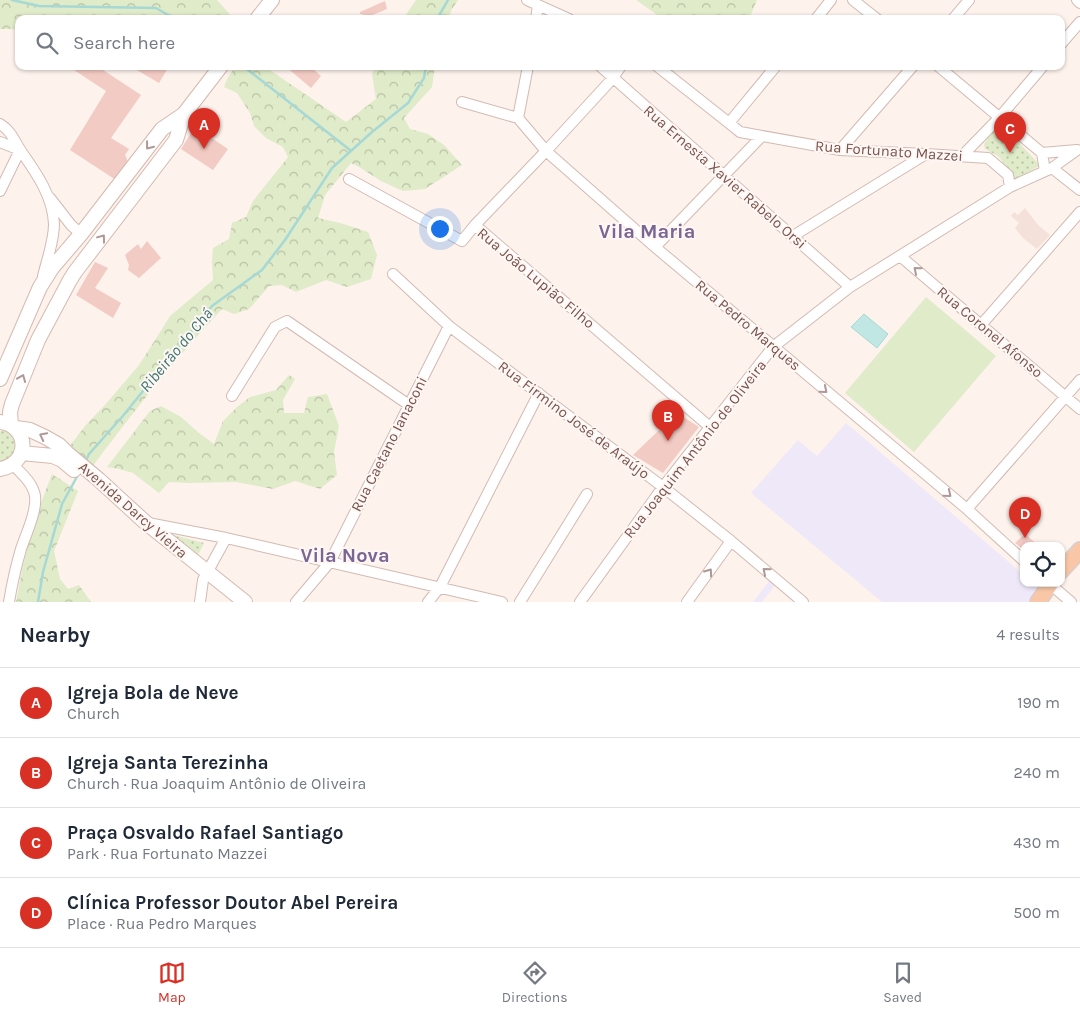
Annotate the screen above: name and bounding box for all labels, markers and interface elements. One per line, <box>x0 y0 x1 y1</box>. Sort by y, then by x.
search box <box>15 15 1065 70</box>
icon: search <box>33 29 61 57</box>
text: Search here <box>73 32 175 54</box>
street label: Rua Ernesta Xavier Rabelo Orsi <box>640 101 810 253</box>
pin: A <box>188 108 220 149</box>
pin: C <box>994 112 1026 153</box>
street label: Rua Fortunato Mazzei <box>815 137 963 165</box>
one-way arrow <box>146 140 154 149</box>
your location <box>427 216 453 242</box>
district label: Vila Maria <box>599 220 695 243</box>
street label: Rua João Lupião Filho <box>474 224 598 332</box>
one-way arrow <box>96 234 105 244</box>
one-way arrow <box>913 267 922 276</box>
street label: Rua Pedro Marques <box>692 276 804 374</box>
street label: Rua Coronel Afonso <box>933 283 1047 381</box>
water label: Ribeirão do Chá <box>135 304 217 396</box>
street label: Rua Joaquim Antônio de Oliveira <box>620 356 770 542</box>
street label: Rua Firmino José de Araújo <box>495 357 653 483</box>
street label: Rua Caetano Ianaconi <box>347 373 431 515</box>
one-way arrow <box>16 374 27 383</box>
one-way arrow <box>818 384 827 392</box>
pin: B <box>652 400 684 441</box>
one-way arrow <box>39 432 48 442</box>
street label: Avenida Darcy Vieira <box>75 458 191 562</box>
one-way arrow <box>943 488 952 497</box>
pin: D <box>1009 497 1041 538</box>
map controls <box>1020 542 1065 587</box>
button: locate <box>1020 542 1065 587</box>
district label: Vila Nova <box>300 544 390 567</box>
one-way arrow <box>703 568 712 578</box>
one-way arrow <box>763 568 772 576</box>
text: Nearby <box>20 623 90 647</box>
text: 4 results <box>996 625 1060 644</box>
text: Igreja Bola de Neve <box>67 682 239 704</box>
text: A <box>31 693 41 712</box>
text: 190 m <box>1017 693 1060 712</box>
text: Church <box>67 704 120 723</box>
text: Igreja Santa Terezinha <box>67 752 269 774</box>
text: B <box>31 763 41 782</box>
text: 240 m <box>1014 763 1060 782</box>
text: Church · Rua Joaquim Antônio de Oliveira <box>67 774 366 793</box>
text: Praça Osvaldo Rafael Santiago <box>67 822 343 844</box>
text: C <box>31 833 41 852</box>
text: 430 m <box>1013 833 1060 852</box>
text: Park · Rua Fortunato Mazzei <box>67 844 268 863</box>
text: Clínica Professor Doutor Abel Pereira <box>67 892 398 914</box>
text: D <box>31 903 41 922</box>
text: 500 m <box>1013 903 1060 922</box>
text: Place · Rua Pedro Marques <box>67 914 257 933</box>
tab: Map <box>158 959 186 1006</box>
tab: Directions <box>502 959 568 1006</box>
tab: Saved <box>883 959 922 1006</box>

